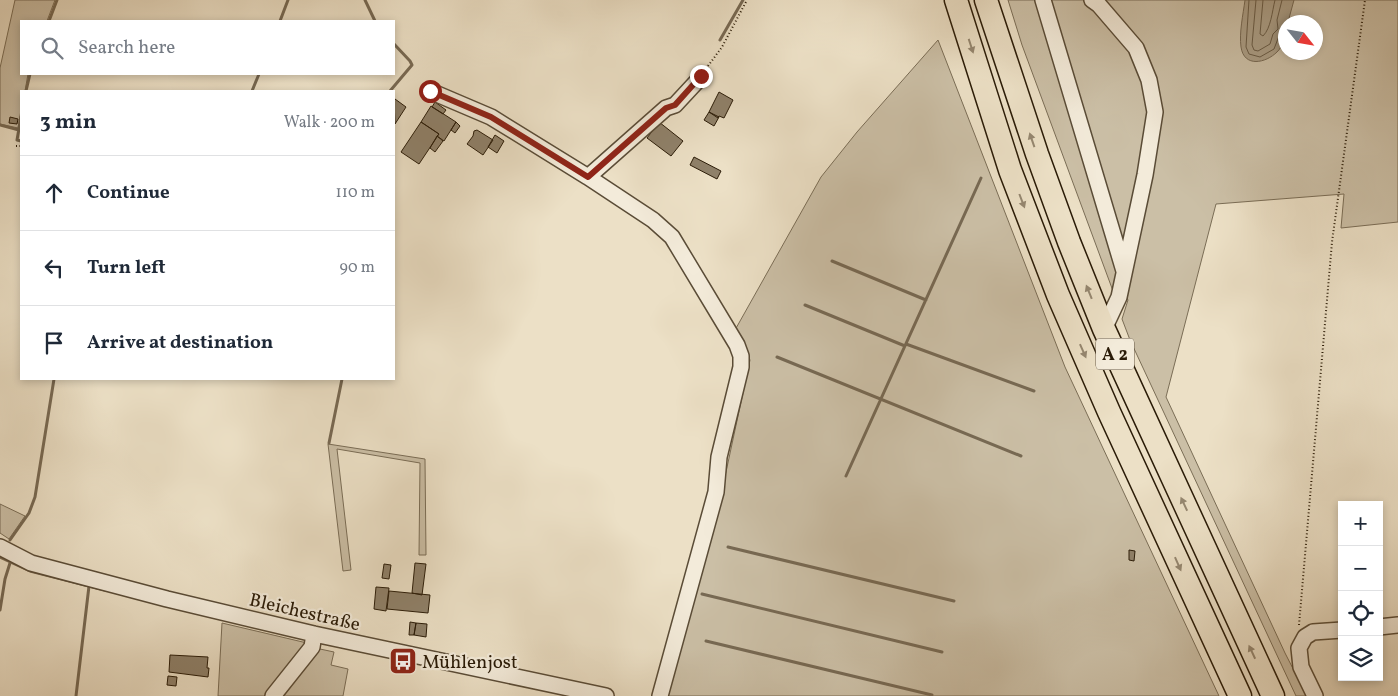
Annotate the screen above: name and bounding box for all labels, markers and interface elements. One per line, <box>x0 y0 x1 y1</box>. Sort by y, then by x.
north arrow <box>1278 15 1323 60</box>
search box <box>20 20 395 75</box>
icon: search <box>38 34 66 62</box>
text: Search here <box>78 35 175 61</box>
one-way arrow <box>968 39 975 54</box>
route end <box>690 65 713 88</box>
route start <box>419 80 442 103</box>
text: 3 min <box>40 108 96 137</box>
text: Walk · 200 m <box>284 112 375 134</box>
one-way arrow <box>1028 132 1036 147</box>
icon: ahead <box>40 179 68 207</box>
text: Continue <box>87 180 170 206</box>
text: 110 m <box>336 182 375 204</box>
one-way arrow <box>1018 194 1026 209</box>
icon: left <box>40 254 68 282</box>
text: Turn left <box>87 255 166 281</box>
text: 90 m <box>339 257 375 279</box>
one-way arrow <box>1085 285 1093 299</box>
icon: arrive <box>40 329 68 357</box>
text: Arrive at destination <box>87 330 273 356</box>
road number: A 2 <box>1096 338 1134 369</box>
one-way arrow <box>1079 344 1087 358</box>
one-way arrow <box>1180 497 1188 511</box>
map controls <box>1338 501 1383 681</box>
button: + <box>1338 501 1383 546</box>
button: − <box>1338 546 1383 591</box>
one-way arrow <box>1174 556 1182 571</box>
street label: Bleichestraße <box>246 588 363 638</box>
button: locate <box>1338 591 1383 636</box>
button: layers <box>1338 636 1383 681</box>
one-way arrow <box>1248 645 1256 659</box>
bus stop icon: Mühlenjost <box>388 646 418 676</box>
place label: Mühlenjost <box>422 650 518 676</box>

